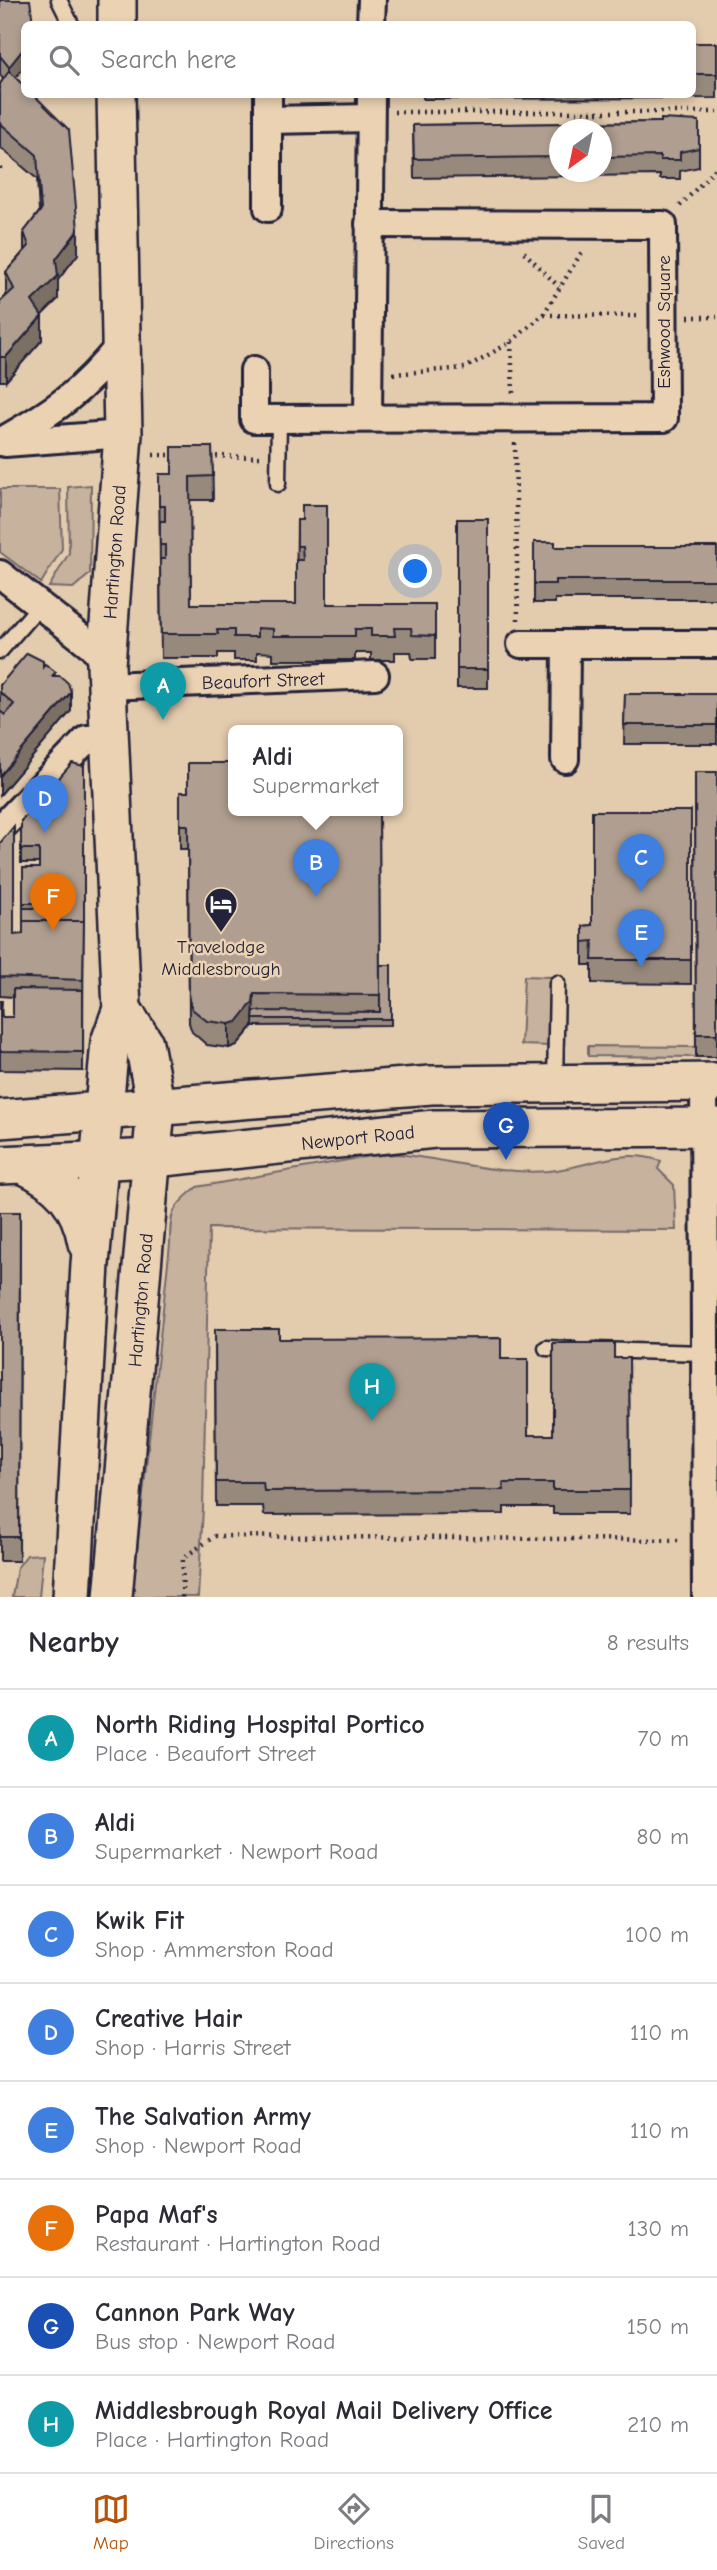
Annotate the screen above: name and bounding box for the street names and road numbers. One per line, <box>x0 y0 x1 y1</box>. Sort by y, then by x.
street label: Eshwood Square <box>653 255 675 389</box>
street label: Hartington Road <box>99 484 131 620</box>
street label: Beaufort Street <box>201 668 325 694</box>
street label: Newport Road <box>300 1121 416 1155</box>
street label: Hartington Road <box>124 1232 158 1368</box>

